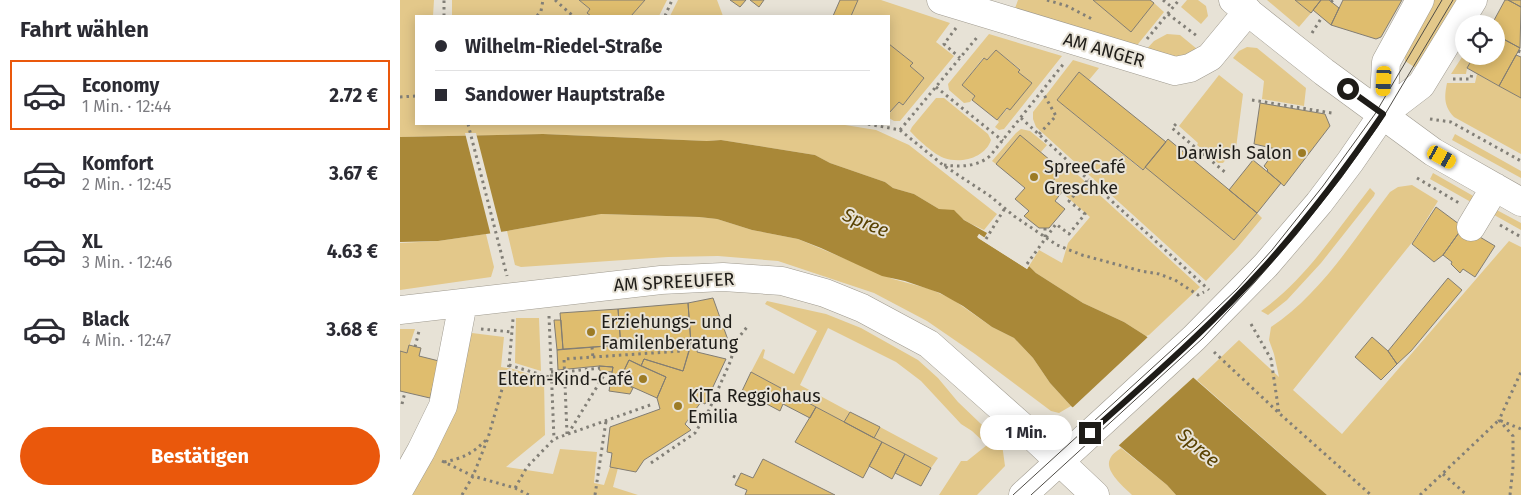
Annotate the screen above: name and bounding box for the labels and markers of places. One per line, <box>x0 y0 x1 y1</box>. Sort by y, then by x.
place label: Darwish Salon <box>1176 142 1292 164</box>
marker: Darwish Salon <box>1296 147 1308 159</box>
place label: SpreeCafé Greschke <box>1044 156 1126 199</box>
marker: SpreeCafé Greschke <box>1028 171 1040 183</box>
place label: Erziehungs- und Familenberatung <box>601 311 739 354</box>
marker: Erziehungs- und Familenberatung <box>585 326 597 338</box>
place label: Eltern-Kind-Café <box>498 368 633 390</box>
marker: Eltern-Kind-Café <box>637 373 649 385</box>
place label: KiTa Reggiohaus Emilia <box>688 385 821 428</box>
marker: KiTa Reggiohaus Emilia <box>672 400 684 412</box>

